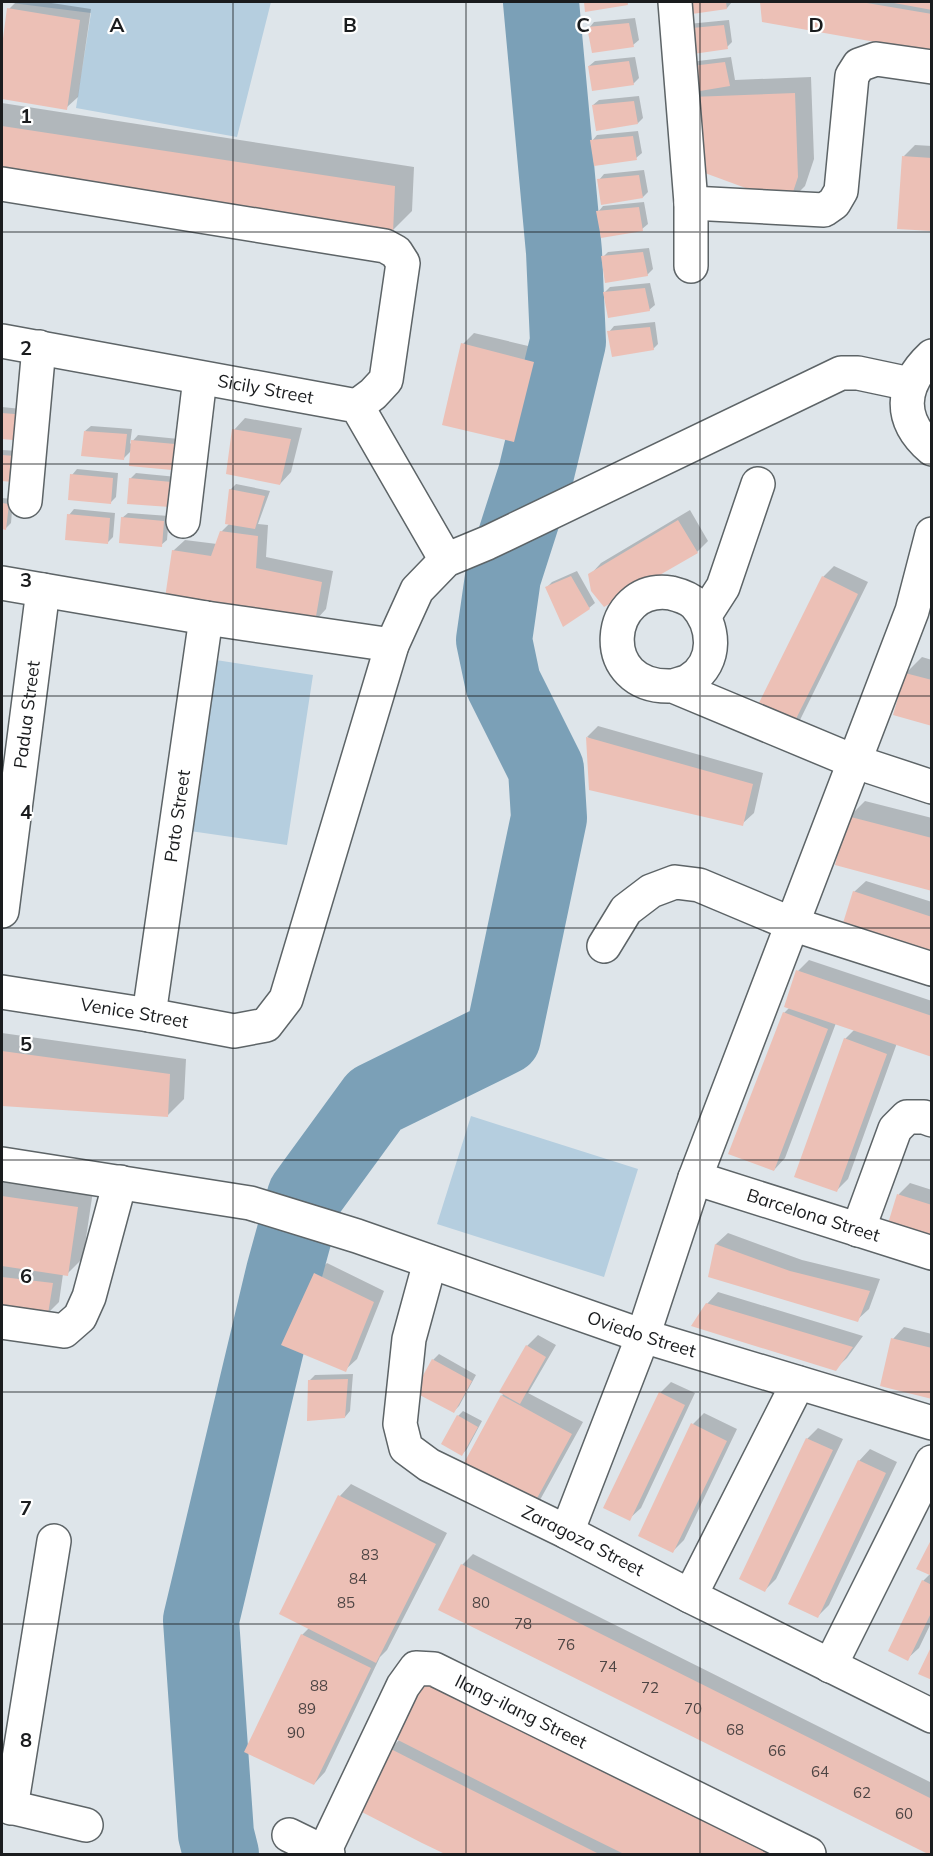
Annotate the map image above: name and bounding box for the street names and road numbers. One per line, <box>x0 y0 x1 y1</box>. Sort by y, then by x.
street label: Sicily Street <box>216 369 316 409</box>
street label: Padua Street <box>8 659 45 770</box>
street label: Pato Street <box>159 768 195 864</box>
street label: Venice Street <box>79 992 190 1033</box>
street label: Barcelona Street <box>744 1183 883 1247</box>
street label: Oviedo Street <box>584 1305 699 1362</box>
street label: Zaragoza Street <box>518 1500 648 1581</box>
street label: Ilang-ilang Street <box>451 1669 591 1754</box>

